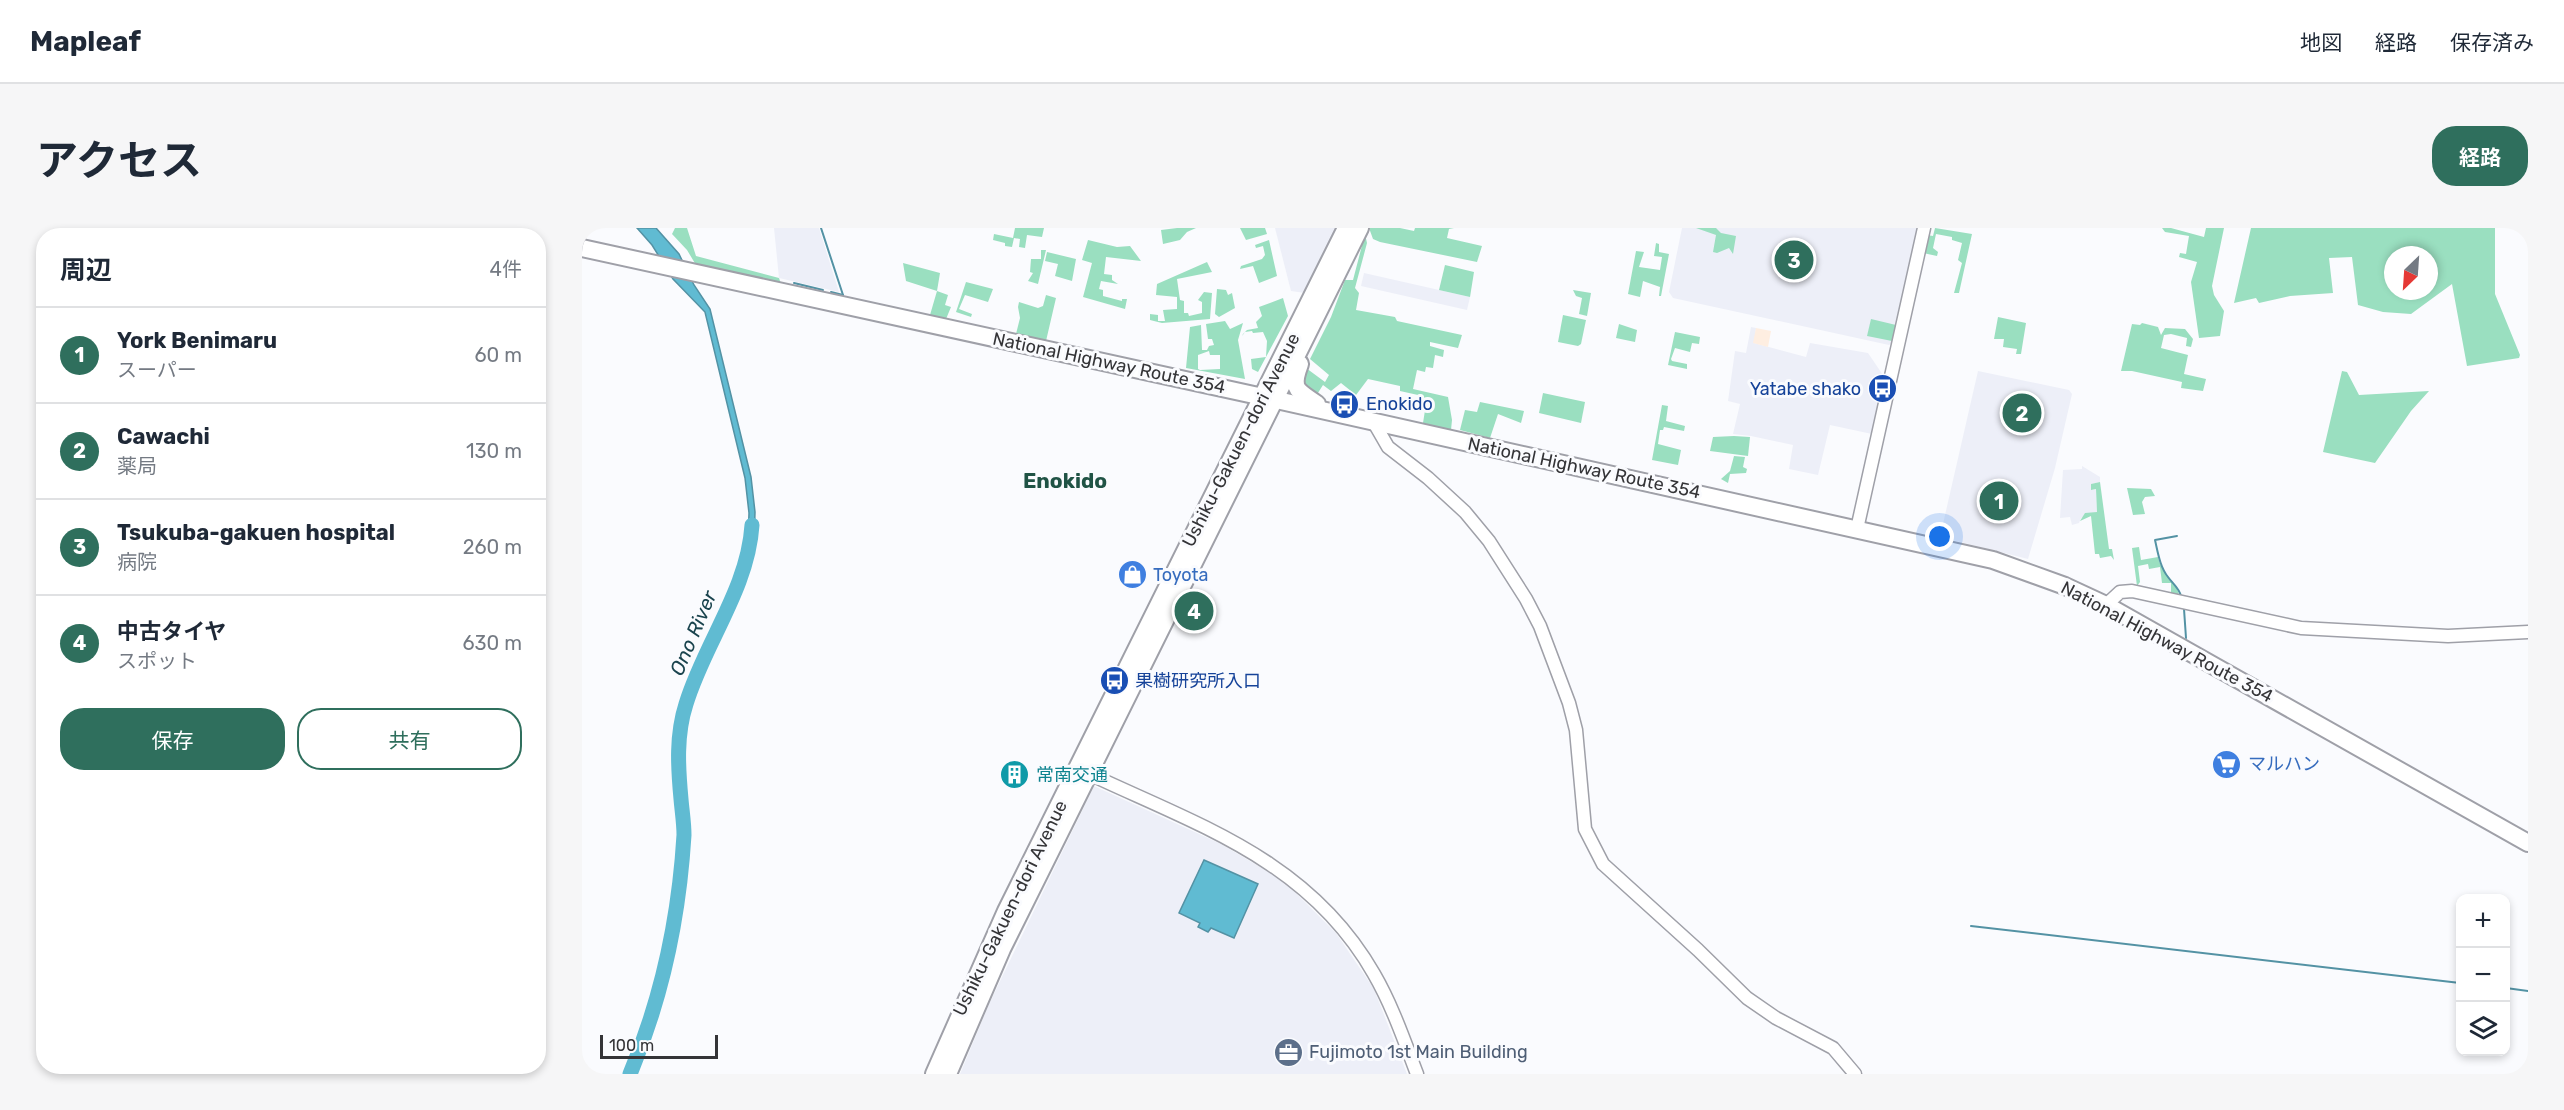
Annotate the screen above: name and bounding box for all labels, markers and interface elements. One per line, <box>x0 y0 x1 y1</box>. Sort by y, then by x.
text: Mapleaf <box>30 25 141 58</box>
text: 地図 <box>2300 30 2342 55</box>
text: 経路 <box>2375 30 2417 55</box>
text: 保存済み <box>2450 30 2534 55</box>
button: 経路 <box>2432 126 2528 186</box>
text: アクセス <box>36 136 202 186</box>
pin: 3 <box>1774 237 1814 282</box>
north arrow <box>2384 246 2438 300</box>
text: 周辺 <box>60 255 112 286</box>
text: 4件 <box>490 257 522 281</box>
text: York Benimaru <box>117 327 277 354</box>
street label: National Highway Route 354 <box>991 328 1227 398</box>
street label: Ushiku-Gakuen-dori Avenue <box>1177 329 1305 551</box>
text: 1 <box>75 343 84 367</box>
text: 60 m <box>475 343 522 367</box>
text: スーパー <box>117 358 197 382</box>
bus stop icon: Yatabe shako <box>1866 373 1898 405</box>
place label: Yatabe shako <box>1750 378 1861 400</box>
bus stop icon: Enokido <box>1329 388 1361 420</box>
pin: 2 <box>2002 390 2042 435</box>
place label: Enokido <box>1366 393 1433 415</box>
text: Cawachi <box>117 423 210 450</box>
street label: National Highway Route 354 <box>1466 433 1702 503</box>
text: 2 <box>73 439 86 463</box>
text: 130 m <box>466 439 522 463</box>
text: 薬局 <box>117 454 157 478</box>
district label: Enokido <box>1023 468 1107 493</box>
pin: 1 <box>1980 478 2018 524</box>
text: Tsukuba-gakuen hospital <box>117 519 395 546</box>
your location <box>1925 522 1954 551</box>
text: 3 <box>73 535 86 559</box>
text: 260 m <box>463 535 522 559</box>
text: 病院 <box>117 550 157 574</box>
shop icon: Toyota <box>1116 559 1148 591</box>
place label: Toyota <box>1153 564 1209 586</box>
street label: National Highway Route 354 <box>2057 577 2277 707</box>
water label: Ono River <box>664 586 722 679</box>
pin: 4 <box>1174 588 1214 634</box>
text: 中古タイヤ <box>117 618 226 645</box>
text: 4 <box>73 631 86 655</box>
text: 630 m <box>463 631 522 655</box>
text: スポット <box>117 649 197 673</box>
bus stop icon: 果樹研究所入口 <box>1098 665 1130 697</box>
place label: 果樹研究所入口 <box>1135 670 1261 692</box>
button: 保存 <box>60 708 285 770</box>
button: 共有 <box>297 708 522 770</box>
supermarket icon: マルハン <box>2211 748 2243 780</box>
place label: マルハン <box>2248 753 2320 775</box>
building icon: 常南交通 <box>999 759 1031 791</box>
place label: 常南交通 <box>1036 764 1108 786</box>
street label: Ushiku-Gakuen-dori Avenue <box>948 797 1072 1019</box>
map controls <box>2456 894 2510 1056</box>
button: + <box>2456 894 2510 948</box>
button: − <box>2456 948 2510 1002</box>
button: layers <box>2456 1002 2510 1056</box>
scale bar <box>600 1032 718 1060</box>
text: 100 m <box>609 1036 654 1055</box>
office icon: Fujimoto 1st Main Building <box>1272 1036 1304 1068</box>
place label: Fujimoto 1st Main Building <box>1309 1041 1528 1063</box>

